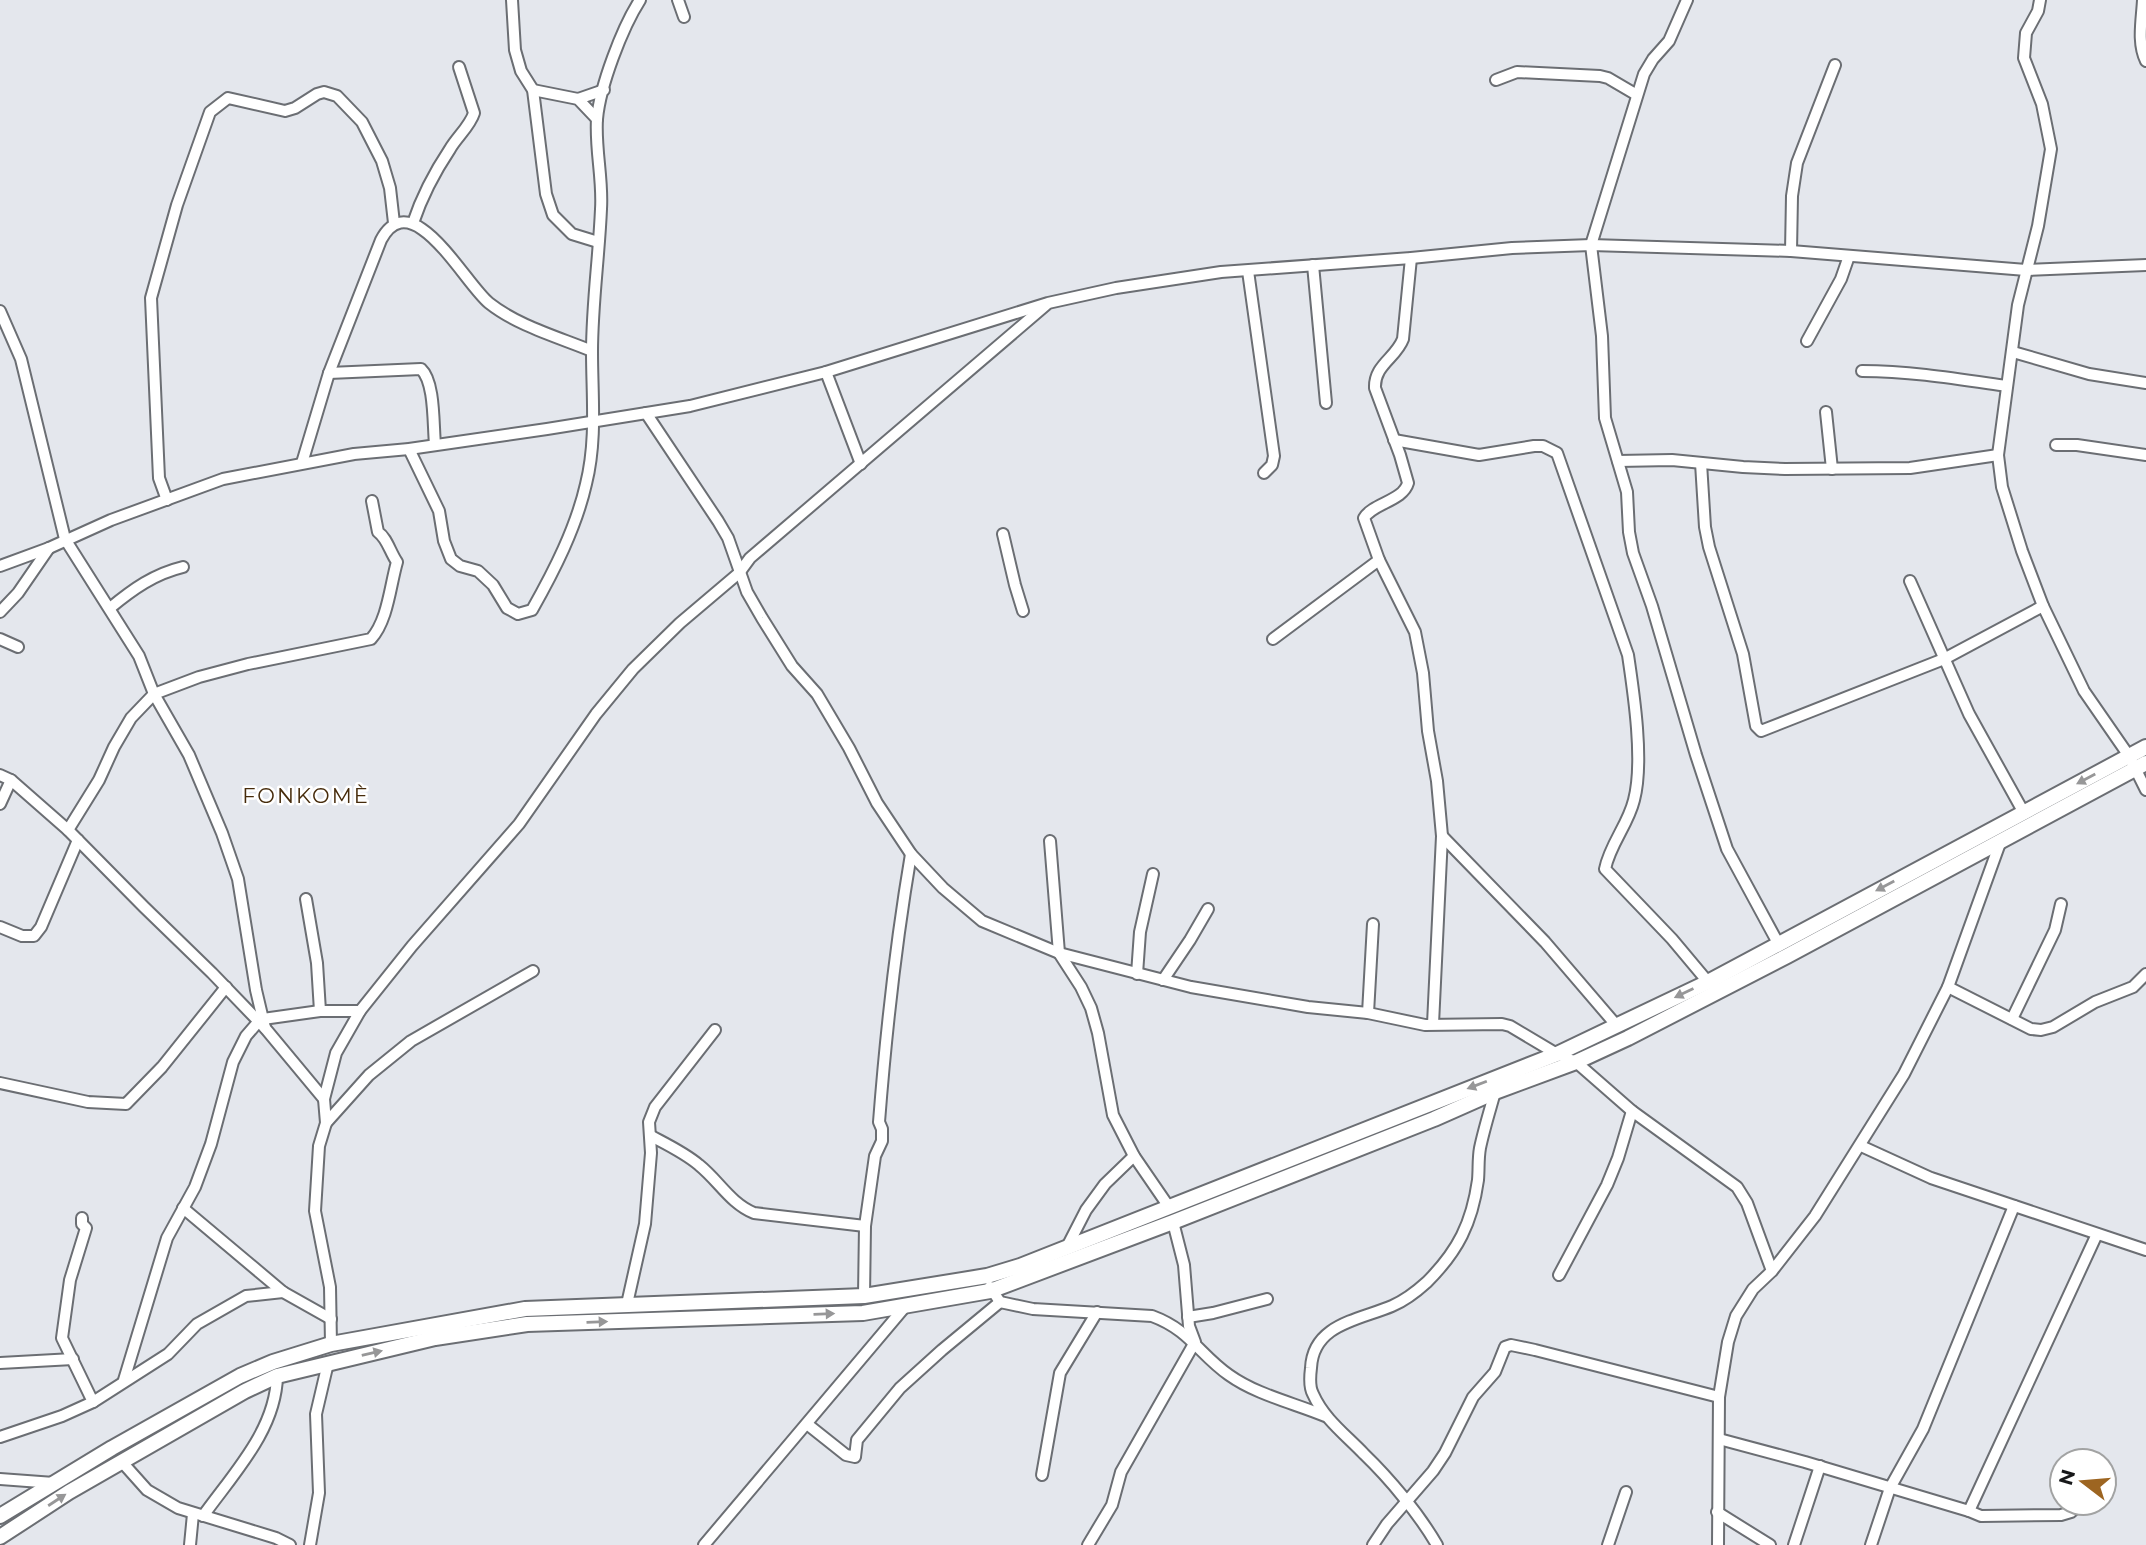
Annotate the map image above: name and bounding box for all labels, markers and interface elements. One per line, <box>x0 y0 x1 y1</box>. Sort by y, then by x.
one-way arrow <box>2076 774 2096 785</box>
district label: FONKOMÈ <box>242 783 370 808</box>
one-way arrow <box>1875 881 1895 892</box>
one-way arrow <box>1674 987 1694 999</box>
one-way arrow <box>1466 1080 1487 1091</box>
one-way arrow <box>813 1309 835 1320</box>
one-way arrow <box>586 1316 608 1327</box>
one-way arrow <box>361 1347 383 1358</box>
north arrow <box>2048 1447 2118 1517</box>
text: N <box>2054 1467 2080 1488</box>
one-way arrow <box>47 1493 67 1506</box>

